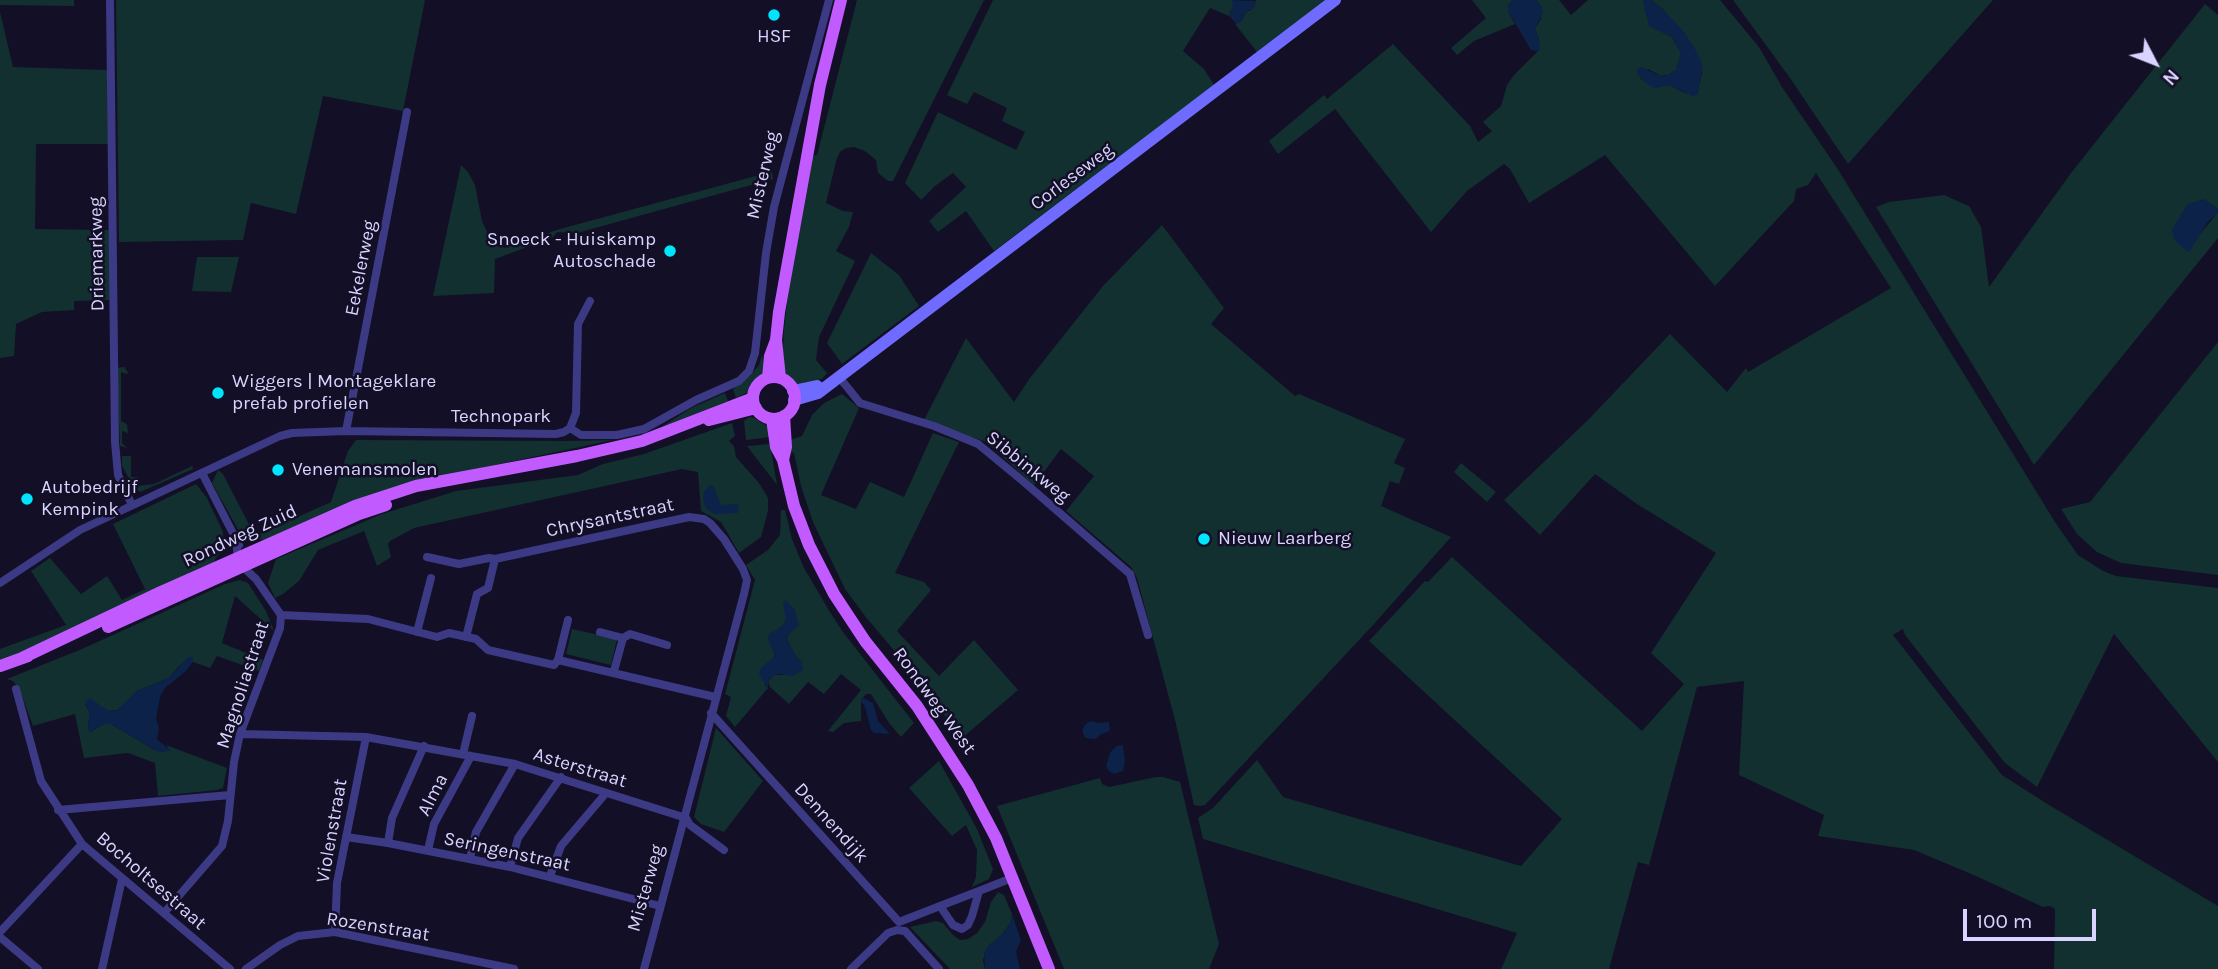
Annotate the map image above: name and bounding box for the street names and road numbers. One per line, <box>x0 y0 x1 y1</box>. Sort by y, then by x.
street label: Misterweg <box>742 129 784 221</box>
street label: Corleseweg <box>1026 138 1118 216</box>
street label: Driemarkweg <box>85 196 109 312</box>
street label: Eekelerweg <box>341 218 381 318</box>
street label: Technopark <box>451 406 551 428</box>
street label: Sibbinkweg <box>981 426 1075 508</box>
street label: Chrysantstraat <box>544 493 676 543</box>
street label: Rondweg Zuid <box>179 500 301 572</box>
street label: Magnoliastraat <box>212 618 274 752</box>
street label: Rondweg West <box>888 643 980 759</box>
street label: Asterstraat <box>530 743 630 793</box>
street label: Alma <box>413 770 453 820</box>
street label: Violenstraat <box>312 777 352 885</box>
street label: Dennendijk <box>789 778 873 868</box>
street label: Bocholtsestraat <box>91 827 211 935</box>
street label: Seringenstraat <box>441 827 573 877</box>
street label: Misterweg <box>623 842 669 934</box>
street label: Rozenstraat <box>325 908 431 946</box>

